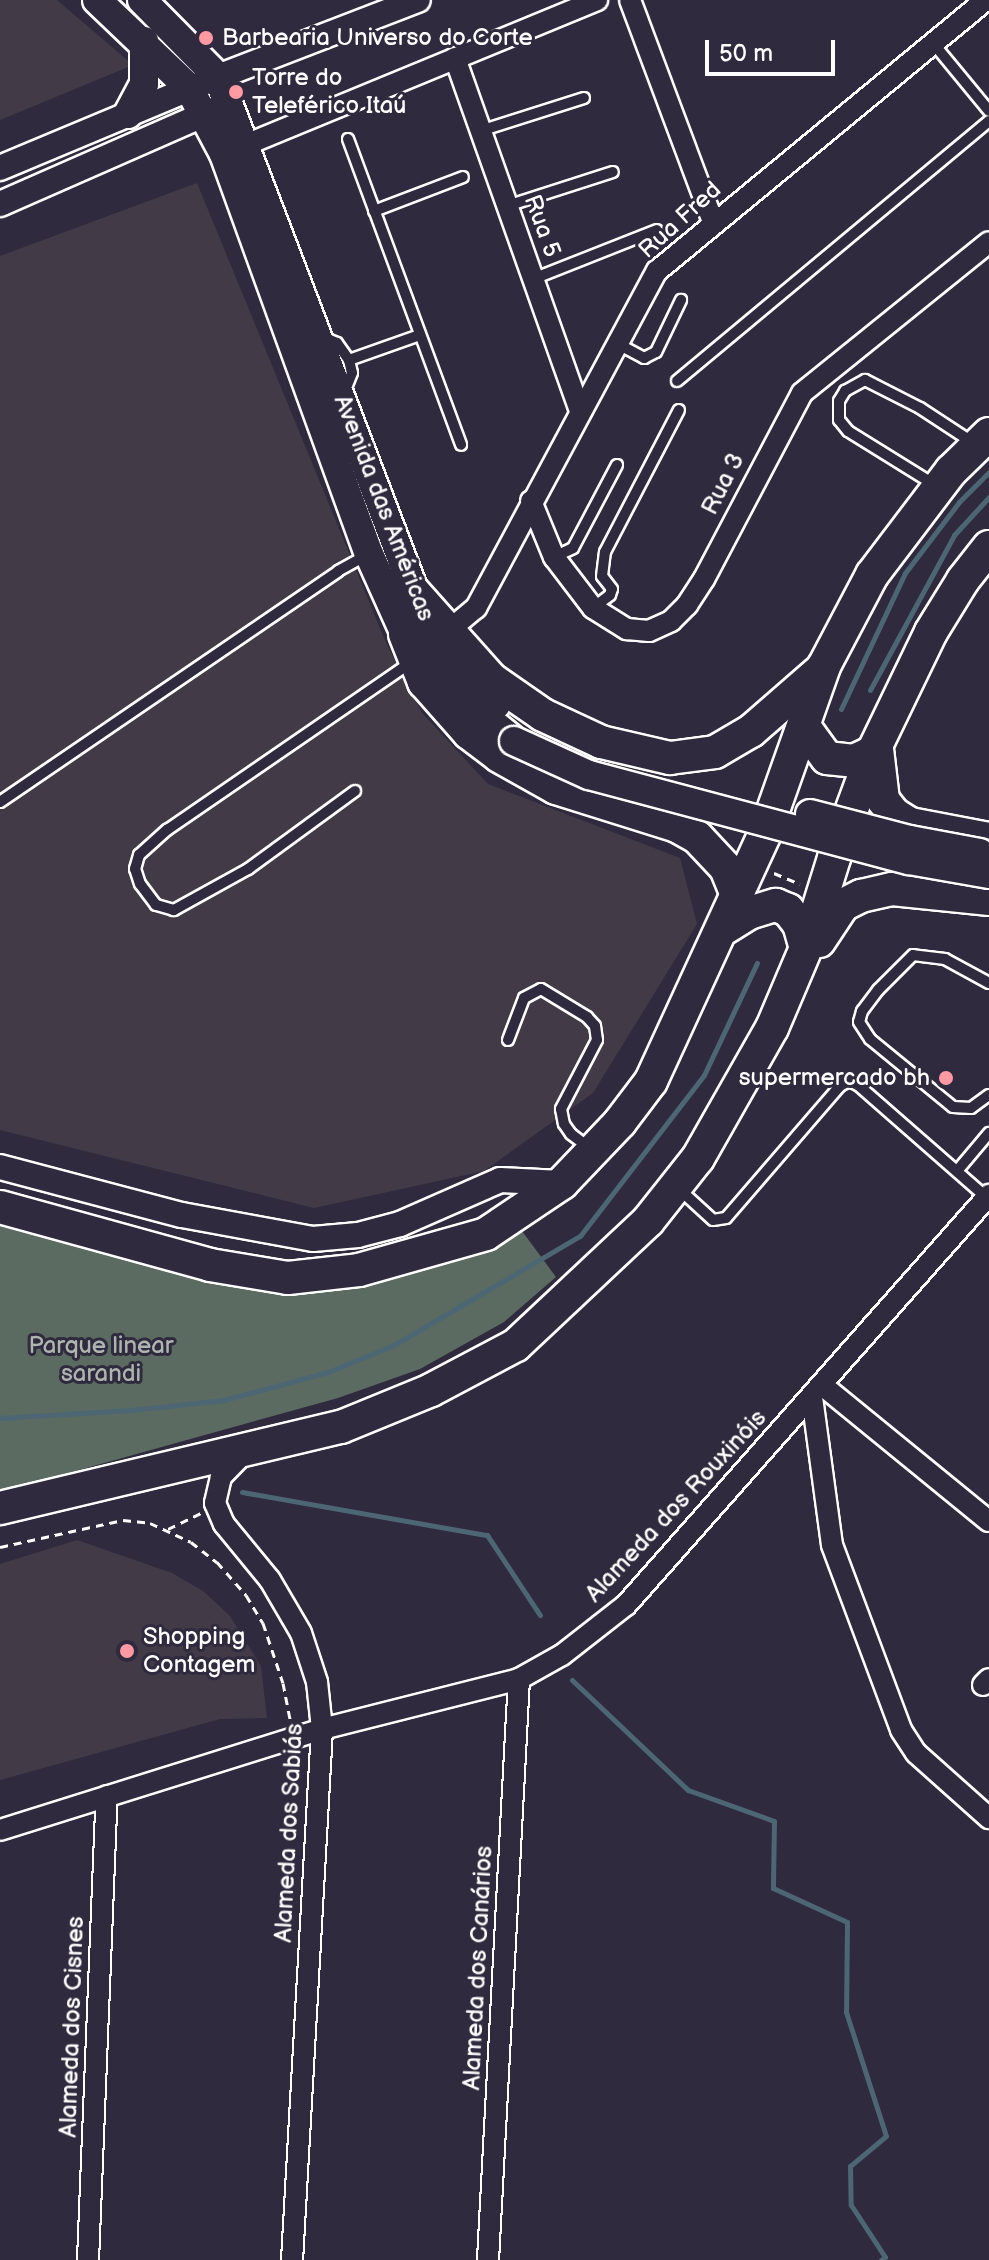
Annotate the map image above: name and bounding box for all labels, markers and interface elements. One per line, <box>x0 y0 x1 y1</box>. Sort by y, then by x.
place label: Barbearia Universo do Corte <box>222 24 533 52</box>
scale bar <box>709 24 839 74</box>
marker: Barbearia Universo do Corte <box>197 29 215 47</box>
text: 50 m <box>719 39 773 68</box>
place label: Torre do Teleférico Itaú <box>252 64 407 120</box>
marker: Torre do Teleférico Itaú <box>227 83 245 101</box>
street label: Rua Fred <box>633 176 727 264</box>
street label: Rua 5 <box>517 191 567 261</box>
street label: Avenida das Américas <box>328 391 440 625</box>
street label: Rua 3 <box>695 448 751 520</box>
place label: supermercado bh <box>739 1064 930 1092</box>
marker: supermercado bh <box>937 1069 955 1087</box>
park label: Parque linear sarandi <box>29 1332 173 1388</box>
street label: Alameda dos Rouxinóis <box>579 1404 773 1608</box>
place label: Shopping Contagem <box>143 1623 255 1679</box>
marker: Shopping Contagem <box>118 1642 136 1660</box>
street label: Alameda dos Sabiás <box>269 1723 309 1943</box>
street label: Alameda dos Canários <box>457 1845 499 2091</box>
street label: Alameda dos Cisnes <box>54 1916 90 2138</box>

